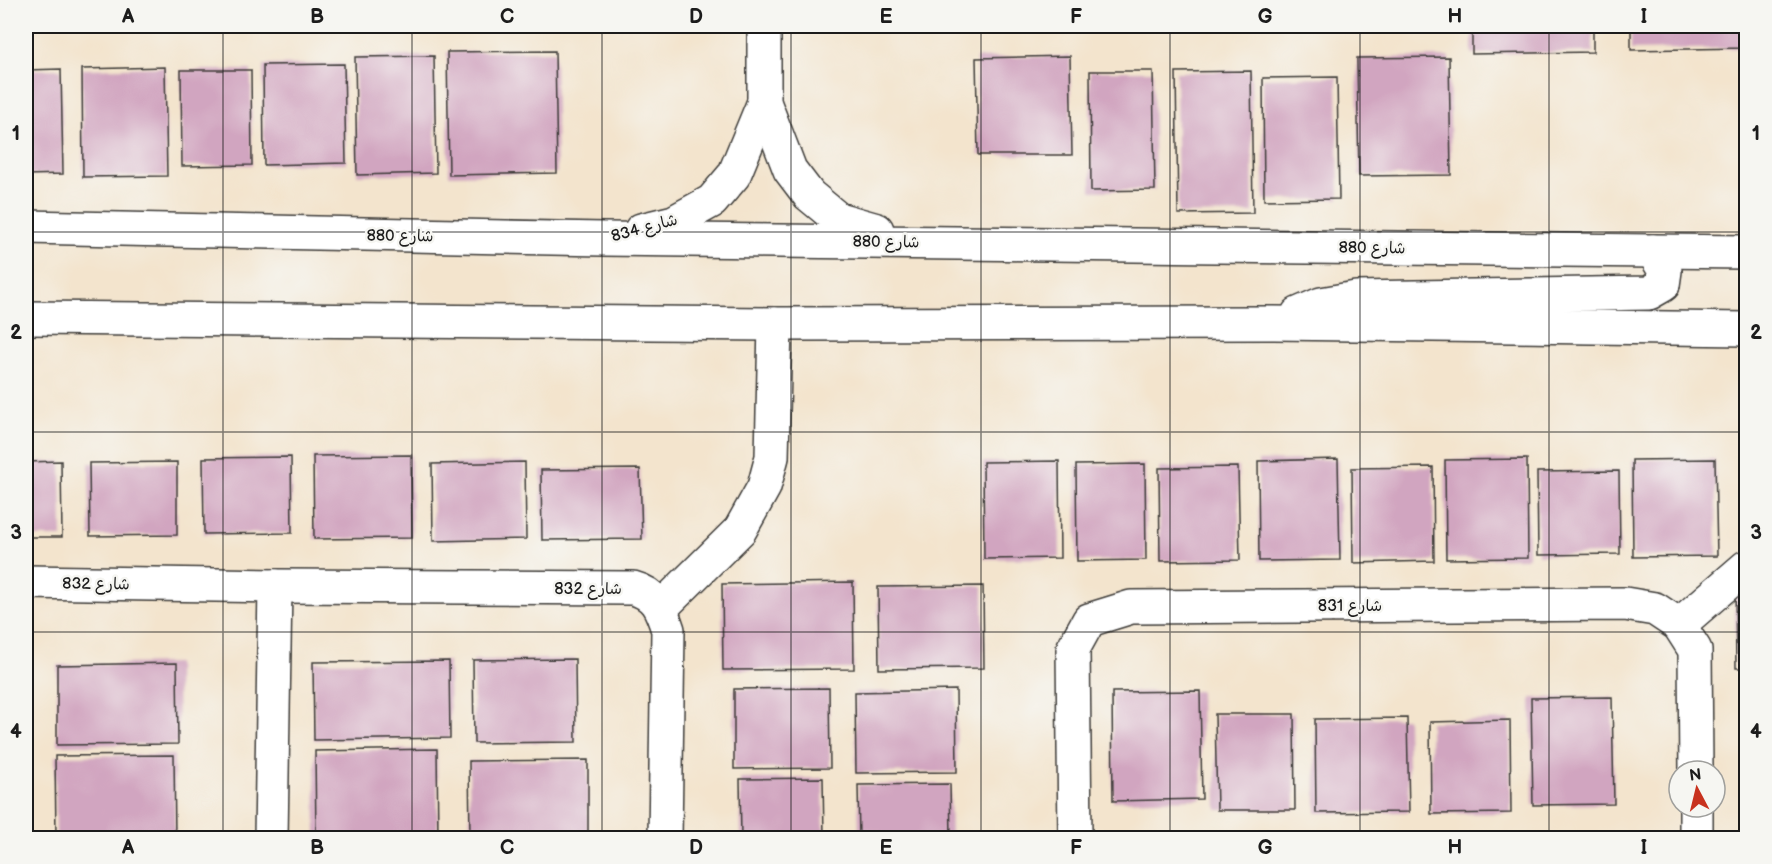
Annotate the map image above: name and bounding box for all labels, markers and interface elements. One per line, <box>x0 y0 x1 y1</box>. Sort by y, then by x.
text: A <box>121 5 135 29</box>
text: B <box>310 5 324 29</box>
text: C <box>500 5 514 29</box>
text: D <box>689 5 703 29</box>
text: E <box>880 5 893 29</box>
text: F <box>1070 5 1082 29</box>
text: G <box>1258 5 1273 29</box>
text: H <box>1448 5 1462 29</box>
text: I <box>1641 5 1647 29</box>
text: 1 <box>12 122 20 146</box>
text: 1 <box>1752 122 1760 146</box>
street label: شارع 834 <box>609 210 680 247</box>
street label: شارع 880 <box>366 226 434 248</box>
street label: شارع 880 <box>852 232 920 254</box>
street label: شارع 880 <box>1338 238 1406 260</box>
text: 2 <box>10 321 22 345</box>
text: 2 <box>1750 321 1762 345</box>
text: 3 <box>10 521 22 545</box>
text: 3 <box>1750 521 1762 545</box>
street label: شارع 832 <box>62 574 130 596</box>
street label: شارع 832 <box>554 580 622 600</box>
street label: شارع 831 <box>1318 597 1382 617</box>
text: 4 <box>10 720 22 744</box>
text: 4 <box>1750 720 1762 744</box>
north arrow <box>1667 759 1727 819</box>
text: N <box>1688 765 1702 786</box>
text: A <box>121 836 135 860</box>
text: B <box>310 836 324 860</box>
text: C <box>500 836 514 860</box>
text: D <box>689 836 703 860</box>
text: E <box>880 836 893 860</box>
text: F <box>1070 836 1082 860</box>
text: G <box>1258 836 1273 860</box>
text: H <box>1448 836 1462 860</box>
text: I <box>1641 836 1647 860</box>

